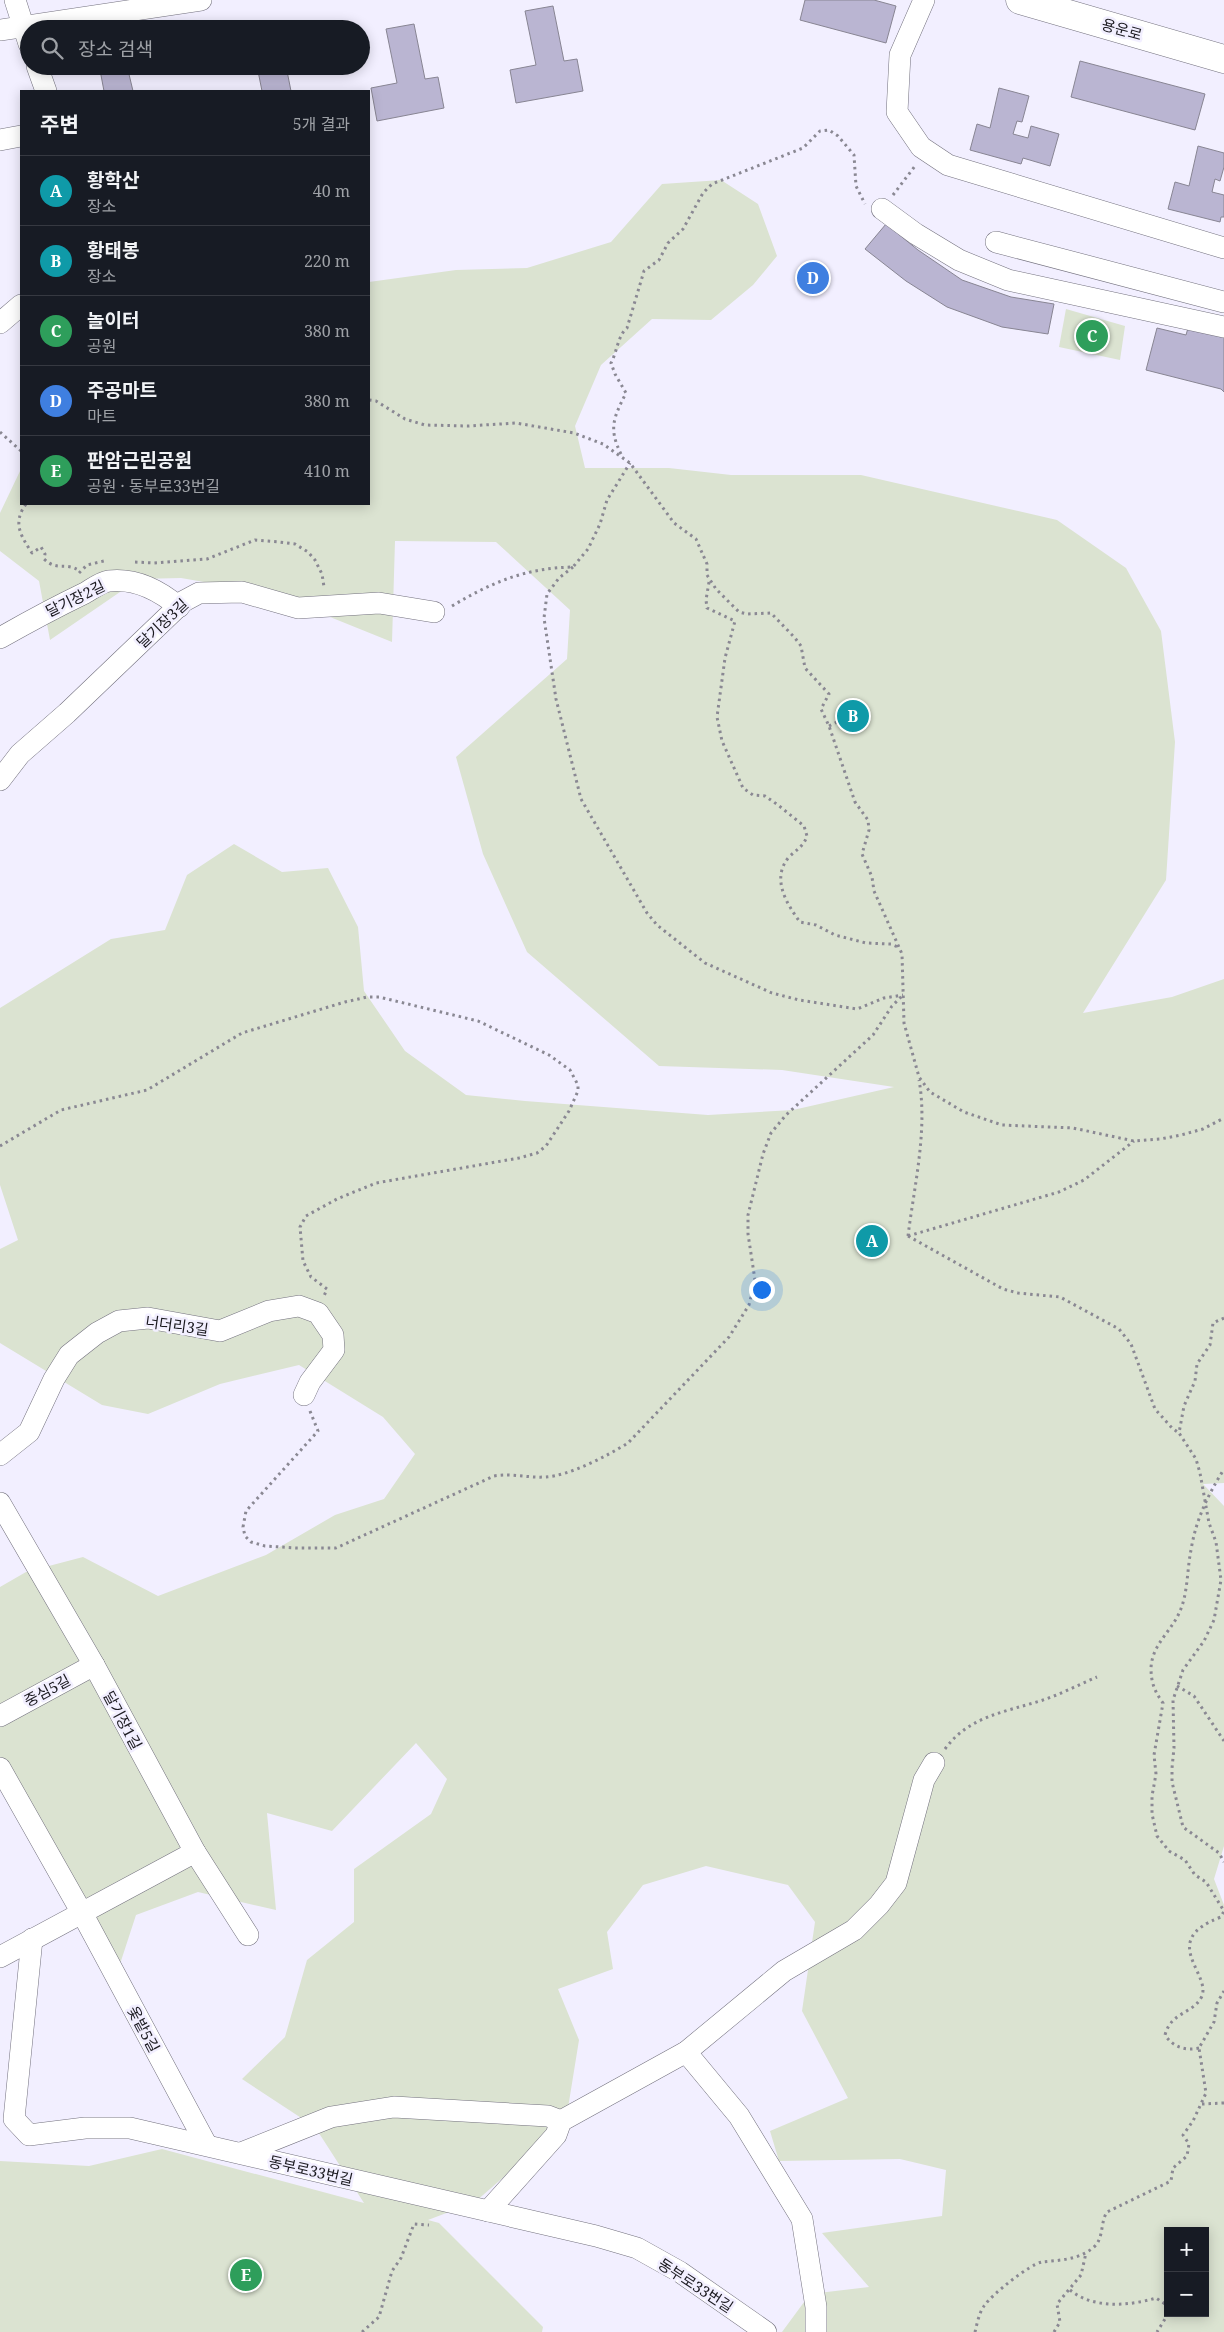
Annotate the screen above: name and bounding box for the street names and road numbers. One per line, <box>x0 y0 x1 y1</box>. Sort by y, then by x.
street label: 용운로 <box>1099 14 1145 44</box>
street label: 달기장2길 <box>42 575 108 621</box>
street label: 달기장3길 <box>132 594 192 652</box>
street label: 너더리3길 <box>144 1311 210 1339</box>
street label: 중심5길 <box>20 1669 74 1711</box>
street label: 달기장1길 <box>99 1687 147 1753</box>
street label: 옻밭5길 <box>123 2002 165 2056</box>
street label: 동부로33번길 <box>267 2151 355 2189</box>
street label: 동부로33번길 <box>655 2253 737 2317</box>

